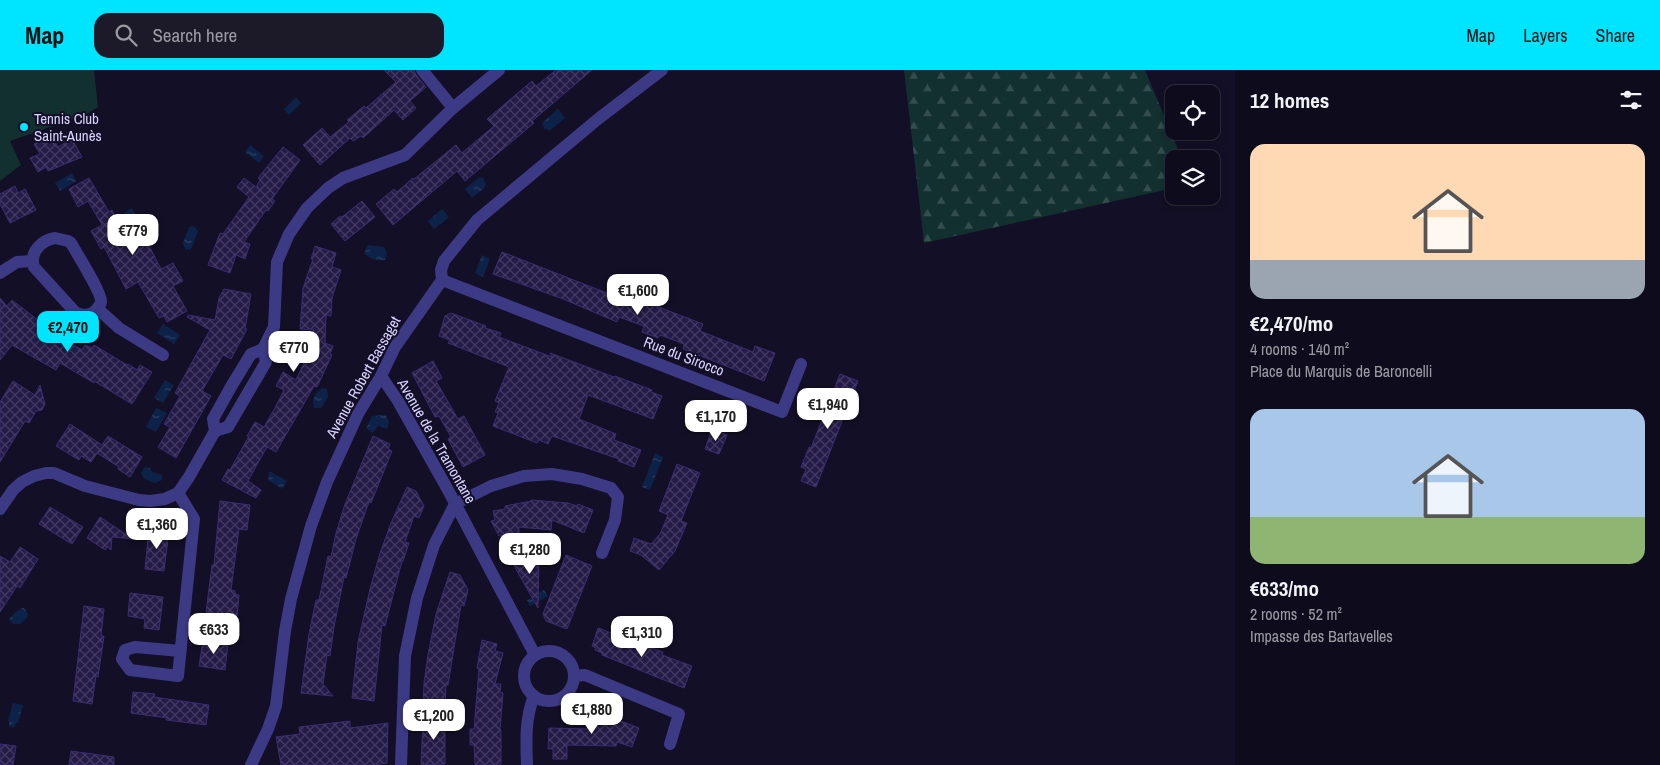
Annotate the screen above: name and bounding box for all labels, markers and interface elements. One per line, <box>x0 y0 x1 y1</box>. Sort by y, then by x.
search box <box>94 13 444 58</box>
text: Map <box>25 19 64 51</box>
icon: search <box>112 21 140 49</box>
text: Search here <box>152 22 237 48</box>
text: Map <box>1467 23 1495 48</box>
text: Layers <box>1523 23 1568 48</box>
text: Share <box>1596 23 1635 48</box>
map controls <box>1165 85 1220 205</box>
button: locate <box>1165 85 1220 140</box>
text: 12 homes <box>1250 86 1329 115</box>
icon: filters <box>1617 86 1645 114</box>
place label: Tennis Club Saint-Aunès <box>34 108 102 146</box>
marker: Tennis Club Saint-Aunès <box>18 121 30 133</box>
button: layers <box>1165 150 1220 205</box>
icon: home <box>1403 176 1493 266</box>
pin: €779 <box>103 214 163 256</box>
text: €779 <box>118 219 148 241</box>
pin: €1,600 <box>597 274 679 316</box>
text: €1,600 <box>618 279 658 301</box>
text: €2,470/mo <box>1250 309 1333 338</box>
pin: €2,470 <box>27 310 109 353</box>
street label: Avenue Robert Bassaget <box>320 312 406 443</box>
text: €2,470 <box>48 316 88 338</box>
pin: €770 <box>264 330 324 373</box>
street label: Rue du Sirocco <box>641 331 727 381</box>
text: €770 <box>279 336 309 358</box>
text: 4 rooms · 140 m² <box>1250 338 1349 360</box>
text: Place du Marquis de Baroncelli <box>1250 360 1432 382</box>
street label: Avenue de la Tramontane <box>392 374 481 507</box>
pin: €1,940 <box>787 388 869 430</box>
text: €1,940 <box>808 393 848 415</box>
pin: €1,170 <box>675 400 757 442</box>
text: €1,170 <box>696 405 736 427</box>
icon: home <box>1403 441 1493 531</box>
pin: €1,360 <box>116 508 198 550</box>
text: €1,360 <box>137 513 177 535</box>
pin: €1,280 <box>489 532 571 575</box>
text: €1,280 <box>510 538 550 560</box>
text: €633/mo <box>1250 574 1319 603</box>
text: 2 rooms · 52 m² <box>1250 603 1342 625</box>
pin: €633 <box>184 612 244 655</box>
pin: €1,310 <box>601 616 683 658</box>
text: €633 <box>199 618 229 640</box>
text: €1,310 <box>622 621 662 643</box>
text: Impasse des Bartavelles <box>1250 625 1393 647</box>
pin: €1,880 <box>551 692 633 735</box>
pin: €1,200 <box>393 698 475 741</box>
text: €1,880 <box>572 698 612 720</box>
text: €1,200 <box>414 704 454 726</box>

